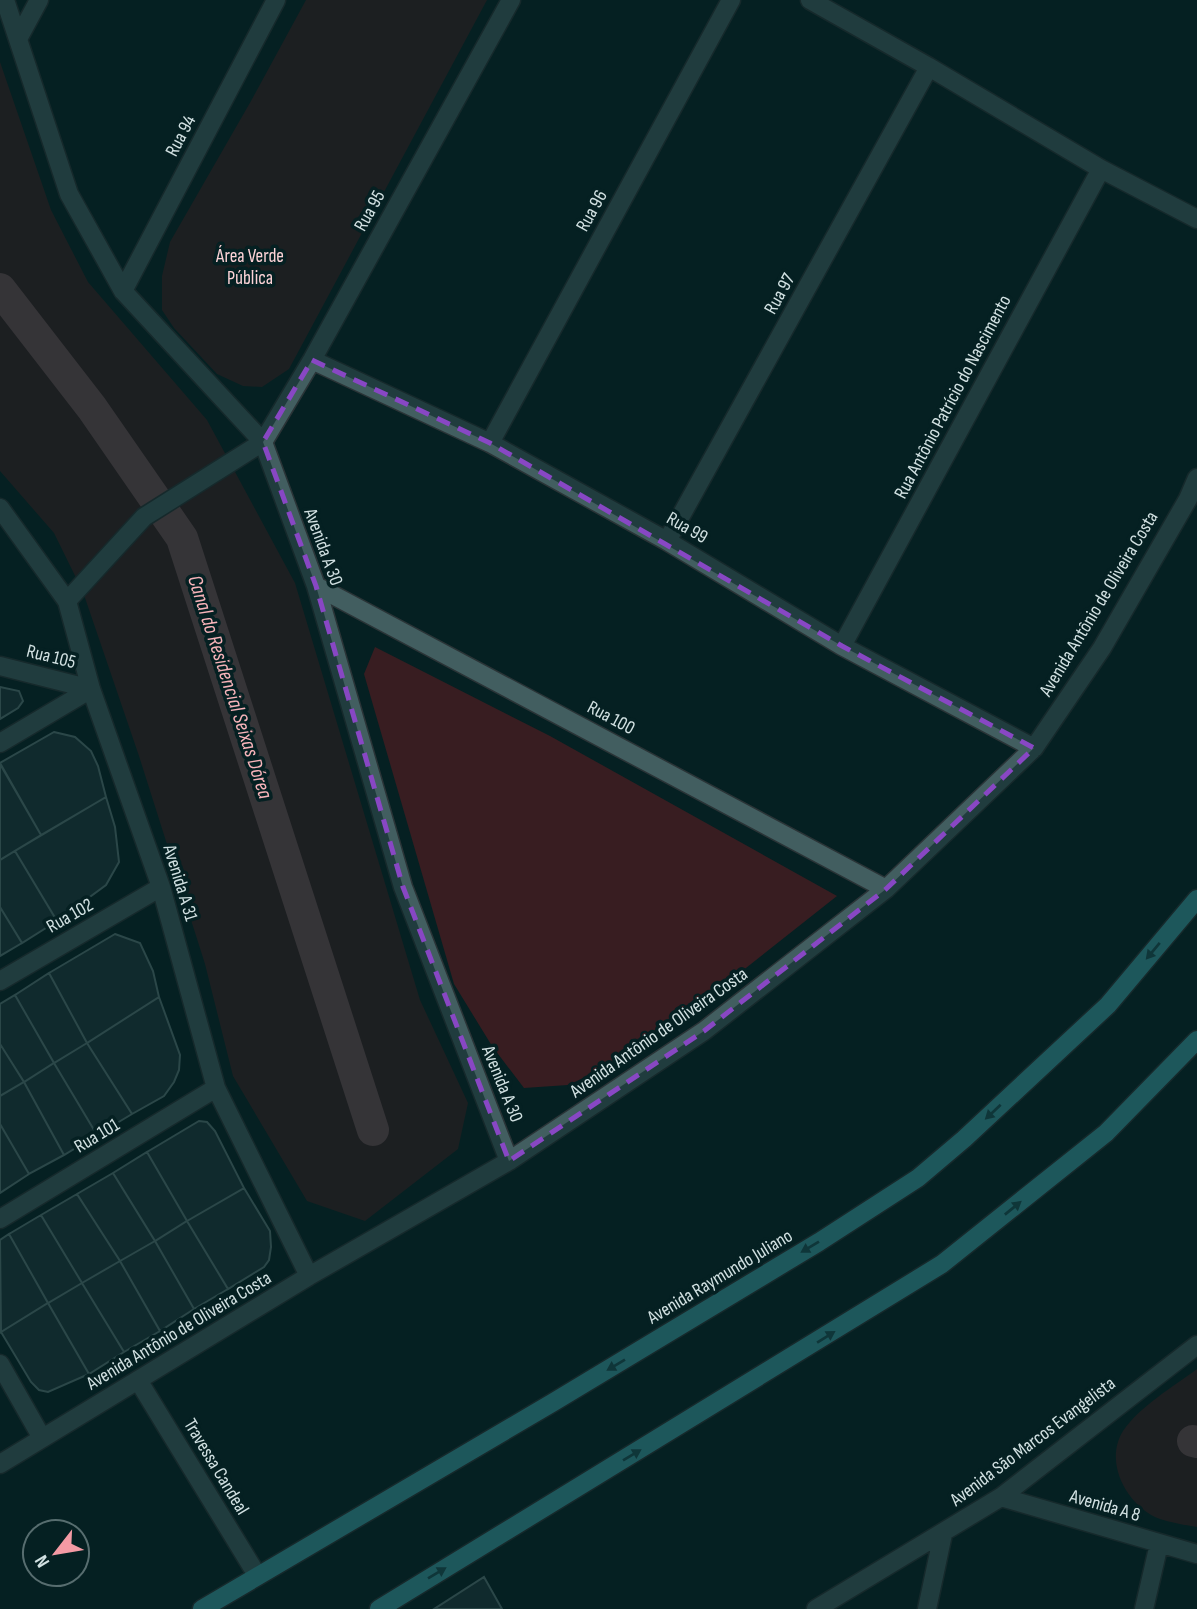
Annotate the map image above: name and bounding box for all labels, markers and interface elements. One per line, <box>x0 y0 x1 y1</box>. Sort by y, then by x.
street label: Rua 94 <box>161 111 201 161</box>
street label: Rua 96 <box>571 186 613 236</box>
street label: Rua 95 <box>349 187 391 235</box>
park label: Área Verde Pública <box>215 245 284 290</box>
street label: Rua 97 <box>759 269 801 318</box>
street label: Rua Antônio Patrício do Nascimento <box>890 291 1016 503</box>
street label: Avenida A 30 <box>298 504 348 589</box>
street label: Rua 99 <box>662 507 712 549</box>
street label: Avenida Antônio de Oliveira Costa <box>1034 507 1163 701</box>
water label: Canal do Residencial Seixas Dórea <box>182 572 278 802</box>
street label: Rua 105 <box>24 640 78 674</box>
street label: Rua 100 <box>583 696 639 740</box>
street label: Avenida A 31 <box>157 841 203 924</box>
street label: Rua 102 <box>43 894 97 938</box>
one-way arrow <box>1145 942 1161 960</box>
street label: Avenida Antônio de Oliveira Costa <box>565 963 752 1104</box>
street label: Avenida A 30 <box>476 1042 528 1126</box>
one-way arrow <box>984 1104 1002 1120</box>
street label: Rua 101 <box>70 1113 124 1158</box>
one-way arrow <box>1003 1200 1021 1215</box>
street label: Avenida Raymundo Juliano <box>642 1225 797 1330</box>
one-way arrow <box>801 1240 820 1253</box>
street label: Avenida Antônio de Oliveira Costa <box>82 1267 276 1396</box>
one-way arrow <box>817 1331 836 1343</box>
one-way arrow <box>606 1358 625 1371</box>
street label: Avenida São Marcos Evangelista <box>945 1372 1120 1512</box>
street label: Travessa Candeal <box>178 1415 254 1519</box>
one-way arrow <box>622 1449 641 1462</box>
street label: Avenida A 8 <box>1066 1485 1143 1527</box>
north arrow <box>21 1518 91 1588</box>
text: N <box>30 1551 55 1571</box>
one-way arrow <box>428 1567 447 1580</box>

